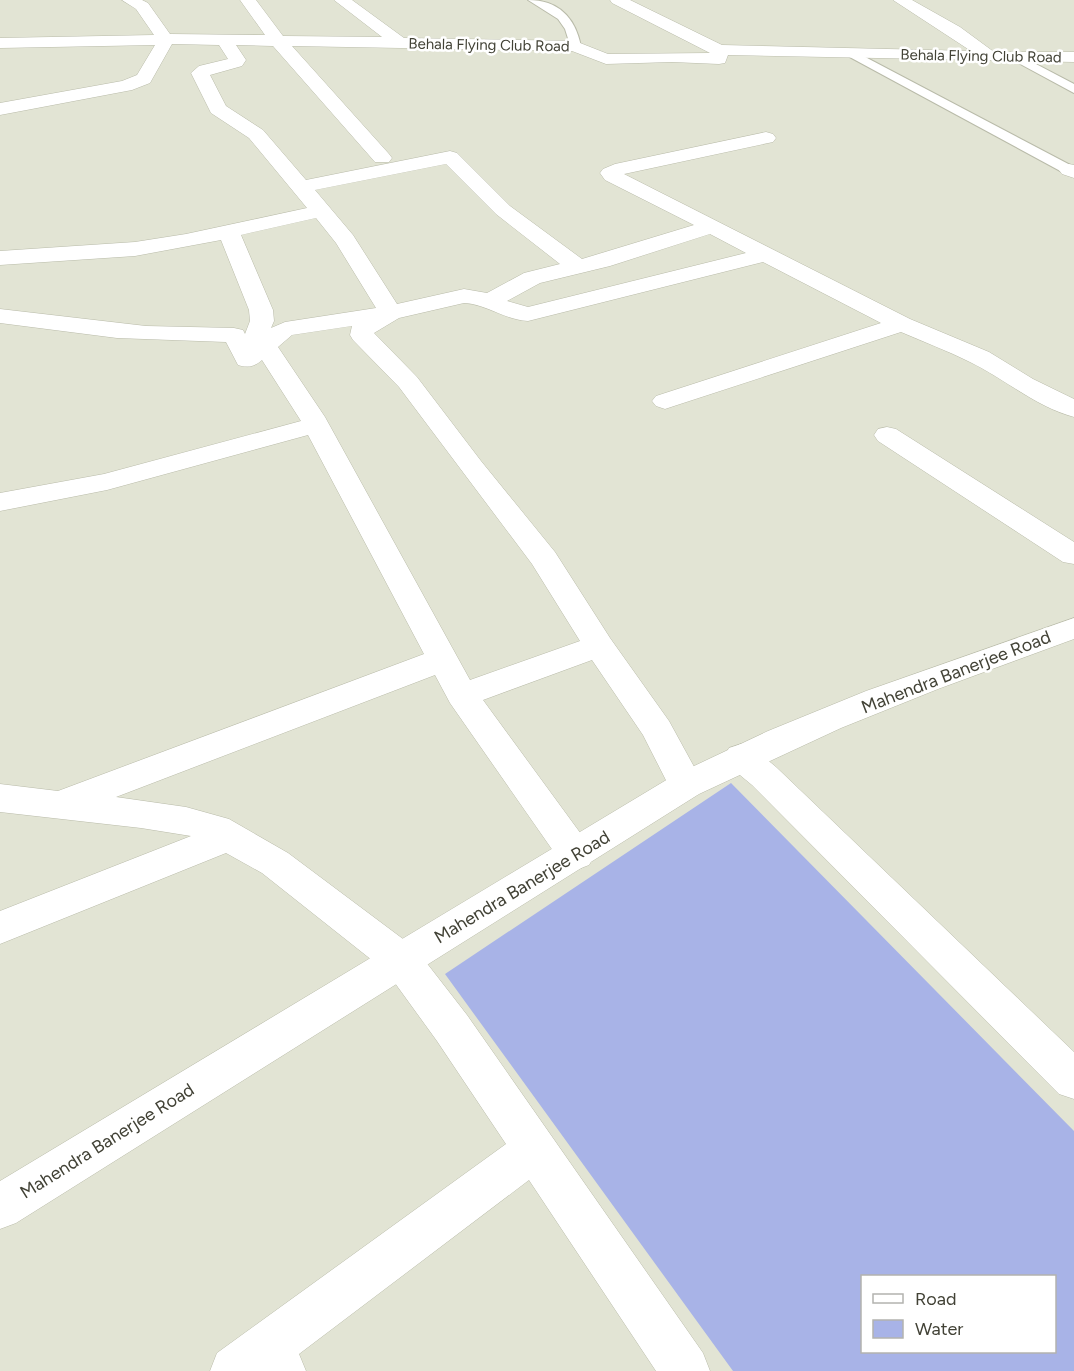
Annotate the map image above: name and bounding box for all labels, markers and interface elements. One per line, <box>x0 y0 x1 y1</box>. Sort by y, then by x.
street label: Behala Flying Club Road <box>408 35 570 55</box>
street label: Behala Flying Club Road <box>900 46 1062 66</box>
street label: Mahendra Banerjee Road <box>858 626 1054 718</box>
street label: Mahendra Banerjee Road <box>430 826 614 948</box>
street label: Mahendra Banerjee Road <box>16 1078 198 1204</box>
legend <box>861 1275 1056 1353</box>
text: Road <box>915 1288 956 1310</box>
text: Water <box>915 1318 963 1340</box>

